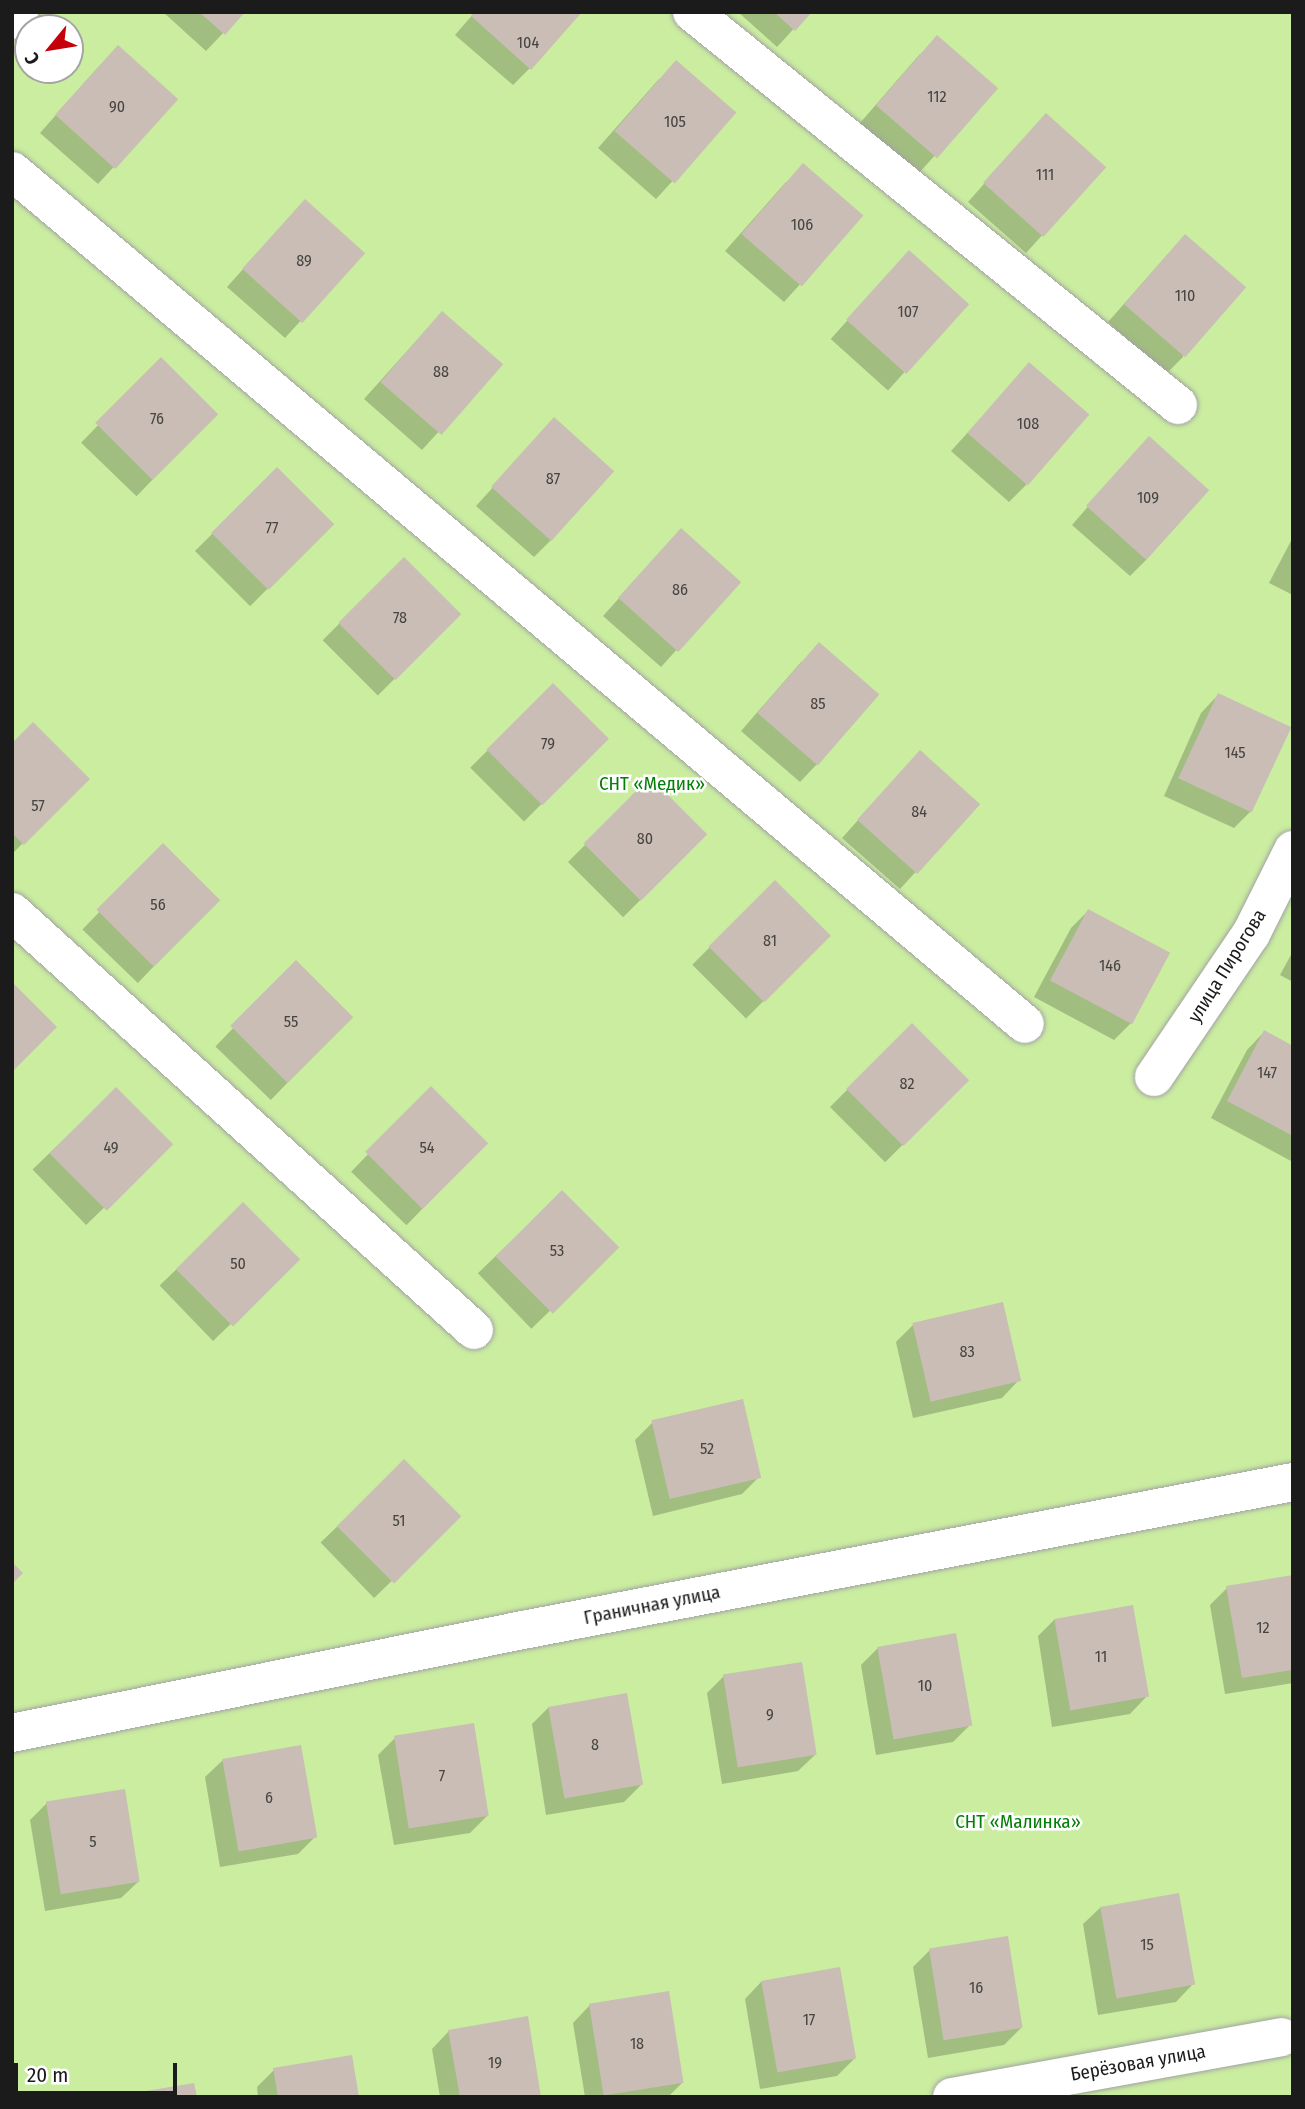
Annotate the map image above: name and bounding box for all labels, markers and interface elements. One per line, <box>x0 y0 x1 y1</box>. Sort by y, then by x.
north arrow <box>14 14 84 84</box>
house number: 104 <box>517 33 539 53</box>
text: С <box>20 49 45 69</box>
house number: 112 <box>927 87 947 107</box>
house number: 90 <box>109 97 125 117</box>
house number: 105 <box>664 112 686 132</box>
house number: 111 <box>1036 165 1054 185</box>
house number: 106 <box>791 215 813 235</box>
house number: 89 <box>296 251 312 271</box>
house number: 110 <box>1175 286 1195 306</box>
house number: 107 <box>898 302 918 322</box>
house number: 88 <box>433 362 449 382</box>
house number: 76 <box>150 409 164 429</box>
house number: 108 <box>1017 414 1039 434</box>
house number: 87 <box>546 469 560 489</box>
house number: 109 <box>1137 488 1159 508</box>
house number: 77 <box>265 518 279 538</box>
house number: 86 <box>672 580 688 600</box>
house number: 78 <box>393 608 407 628</box>
house number: 85 <box>810 694 826 714</box>
house number: 79 <box>541 734 555 754</box>
house number: 145 <box>1224 743 1246 763</box>
park label: СНТ «Медик» <box>599 773 705 795</box>
house number: 57 <box>31 796 45 816</box>
house number: 84 <box>911 802 927 822</box>
house number: 80 <box>637 829 653 849</box>
house number: 56 <box>150 895 166 915</box>
street label: улица Пирогова <box>1183 905 1271 1027</box>
house number: 81 <box>763 931 777 951</box>
house number: 146 <box>1099 956 1121 976</box>
house number: 55 <box>284 1012 298 1032</box>
house number: 147 <box>1257 1063 1277 1083</box>
house number: 82 <box>900 1074 914 1094</box>
house number: 49 <box>103 1138 119 1158</box>
house number: 54 <box>419 1138 435 1158</box>
house number: 53 <box>550 1241 564 1261</box>
house number: 50 <box>230 1254 246 1274</box>
house number: 83 <box>959 1342 975 1362</box>
house number: 52 <box>700 1439 714 1459</box>
house number: 51 <box>393 1511 405 1531</box>
street label: Граничная улица <box>582 1581 722 1629</box>
house number: 12 <box>1256 1618 1270 1638</box>
house number: 11 <box>1095 1647 1107 1667</box>
house number: 10 <box>918 1676 932 1696</box>
house number: 9 <box>766 1705 774 1725</box>
house number: 8 <box>591 1735 599 1755</box>
house number: 7 <box>439 1766 445 1786</box>
house number: 6 <box>265 1788 273 1808</box>
park label: СНТ «Малинка» <box>955 1811 1081 1833</box>
house number: 5 <box>89 1832 97 1852</box>
house number: 15 <box>1140 1935 1154 1955</box>
house number: 16 <box>969 1978 983 1998</box>
house number: 17 <box>803 2010 815 2030</box>
house number: 18 <box>630 2034 644 2054</box>
street label: Берёзовая улица <box>1069 2040 1207 2086</box>
scale bar <box>18 2050 180 2094</box>
house number: 19 <box>488 2053 502 2073</box>
text: 20 m <box>27 2062 68 2088</box>

